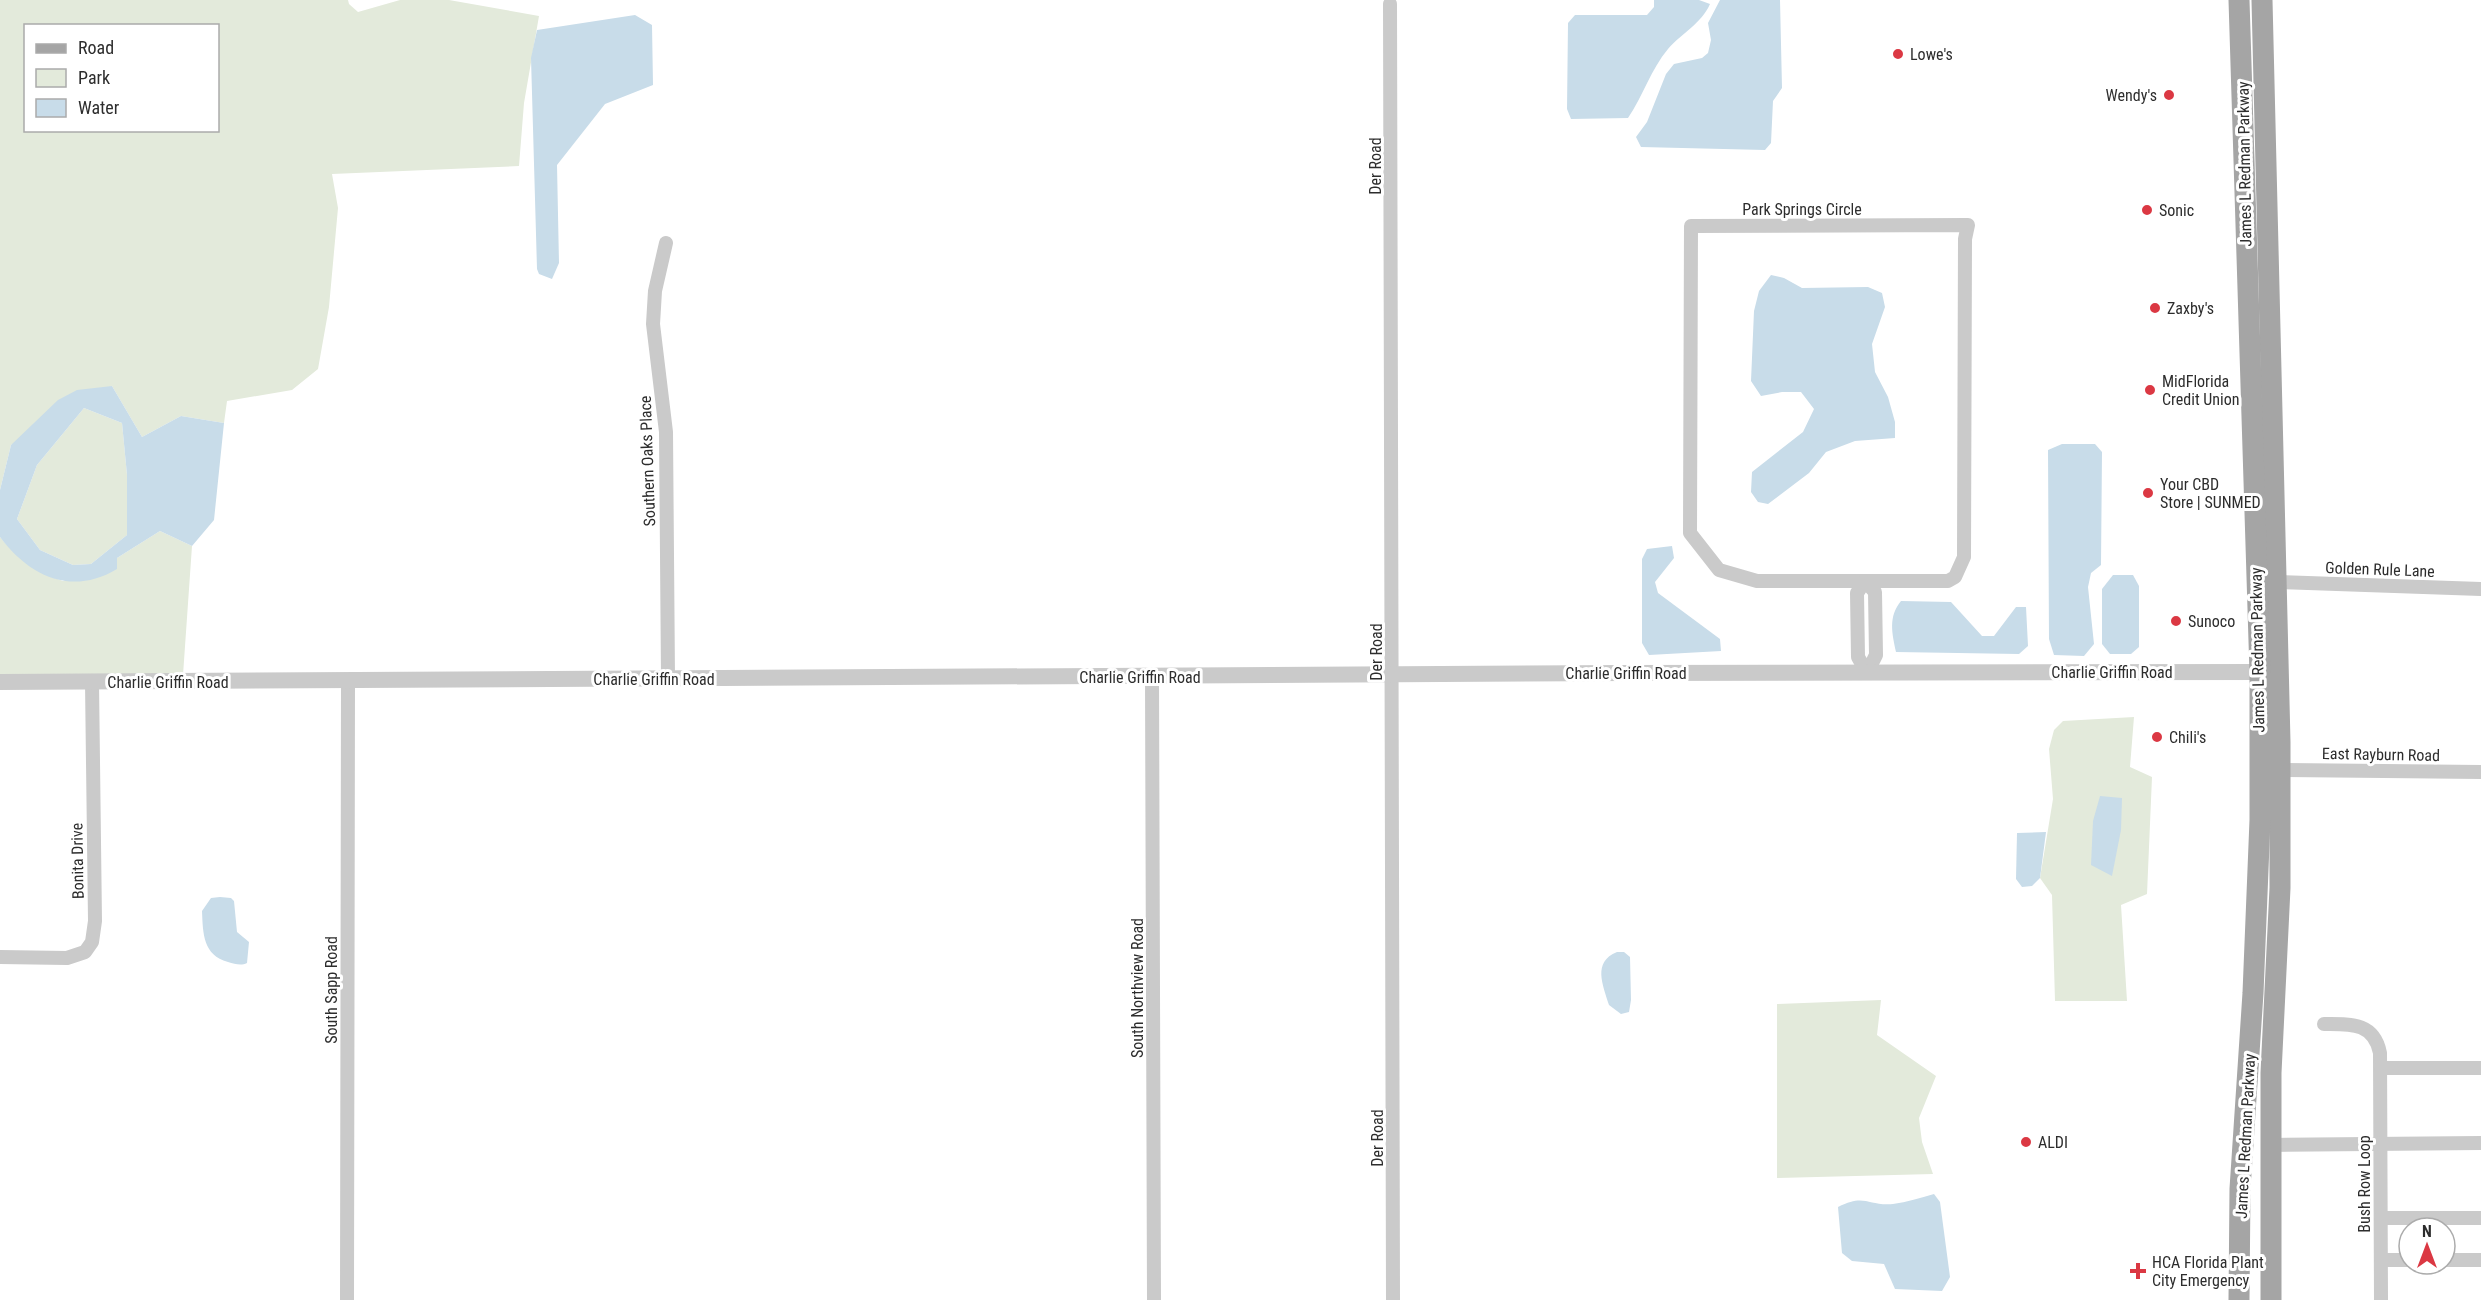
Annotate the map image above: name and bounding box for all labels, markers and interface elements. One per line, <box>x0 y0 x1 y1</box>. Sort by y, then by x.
legend <box>24 24 219 132</box>
text: Road <box>78 37 114 58</box>
place label: Lowe's <box>1910 45 1953 64</box>
marker: Lowe's <box>1891 47 1905 61</box>
text: Park <box>78 67 110 88</box>
street label: James L Redman Parkway <box>2234 81 2255 247</box>
place label: Wendy's <box>2106 86 2157 105</box>
marker: Wendy's <box>2162 88 2176 102</box>
text: Water <box>78 97 120 118</box>
street label: Der Road <box>1366 137 1385 195</box>
street label: Park Springs Circle <box>1742 200 1862 219</box>
place label: Sonic <box>2159 201 2194 220</box>
marker: Sonic <box>2140 203 2154 217</box>
place label: Zaxby's <box>2167 299 2214 318</box>
marker: Zaxby's <box>2148 301 2162 315</box>
place label: MidFlorida Credit Union <box>2162 372 2240 409</box>
marker: MidFlorida Credit Union <box>2143 383 2157 397</box>
street label: Southern Oaks Place <box>636 395 659 527</box>
place label: Your CBD Store | SUNMED <box>2160 475 2261 512</box>
marker: Your CBD Store | SUNMED <box>2141 486 2155 500</box>
street label: Golden Rule Lane <box>2325 558 2435 581</box>
street label: James L Redman Parkway <box>2247 567 2268 733</box>
place label: Sunoco <box>2188 612 2235 631</box>
marker: Sunoco <box>2169 614 2183 628</box>
street label: Der Road <box>1367 623 1386 681</box>
street label: Charlie Griffin Road <box>2051 663 2173 682</box>
street label: Charlie Griffin Road <box>1565 664 1687 683</box>
street label: Charlie Griffin Road <box>1079 668 1201 687</box>
street label: Charlie Griffin Road <box>593 670 715 689</box>
street label: Charlie Griffin Road <box>107 673 229 692</box>
place label: Chili's <box>2169 728 2206 747</box>
marker: Chili's <box>2150 730 2164 744</box>
street label: East Rayburn Road <box>2322 744 2440 765</box>
street label: Bonita Drive <box>67 823 88 899</box>
street label: South Northview Road <box>1128 918 1147 1058</box>
street label: South Sapp Road <box>322 936 341 1044</box>
street label: James L Redman Parkway <box>2232 1053 2259 1219</box>
street label: Der Road <box>1368 1109 1387 1167</box>
place label: ALDI <box>2038 1133 2068 1152</box>
marker: ALDI <box>2019 1135 2033 1149</box>
street label: Bush Row Loop <box>2355 1135 2374 1233</box>
north arrow <box>2397 1216 2457 1276</box>
text: N <box>2422 1222 2432 1241</box>
place label: HCA Florida Plant City Emergency <box>2152 1253 2264 1290</box>
marker: HCA Florida Plant City Emergency <box>2129 1262 2147 1280</box>

